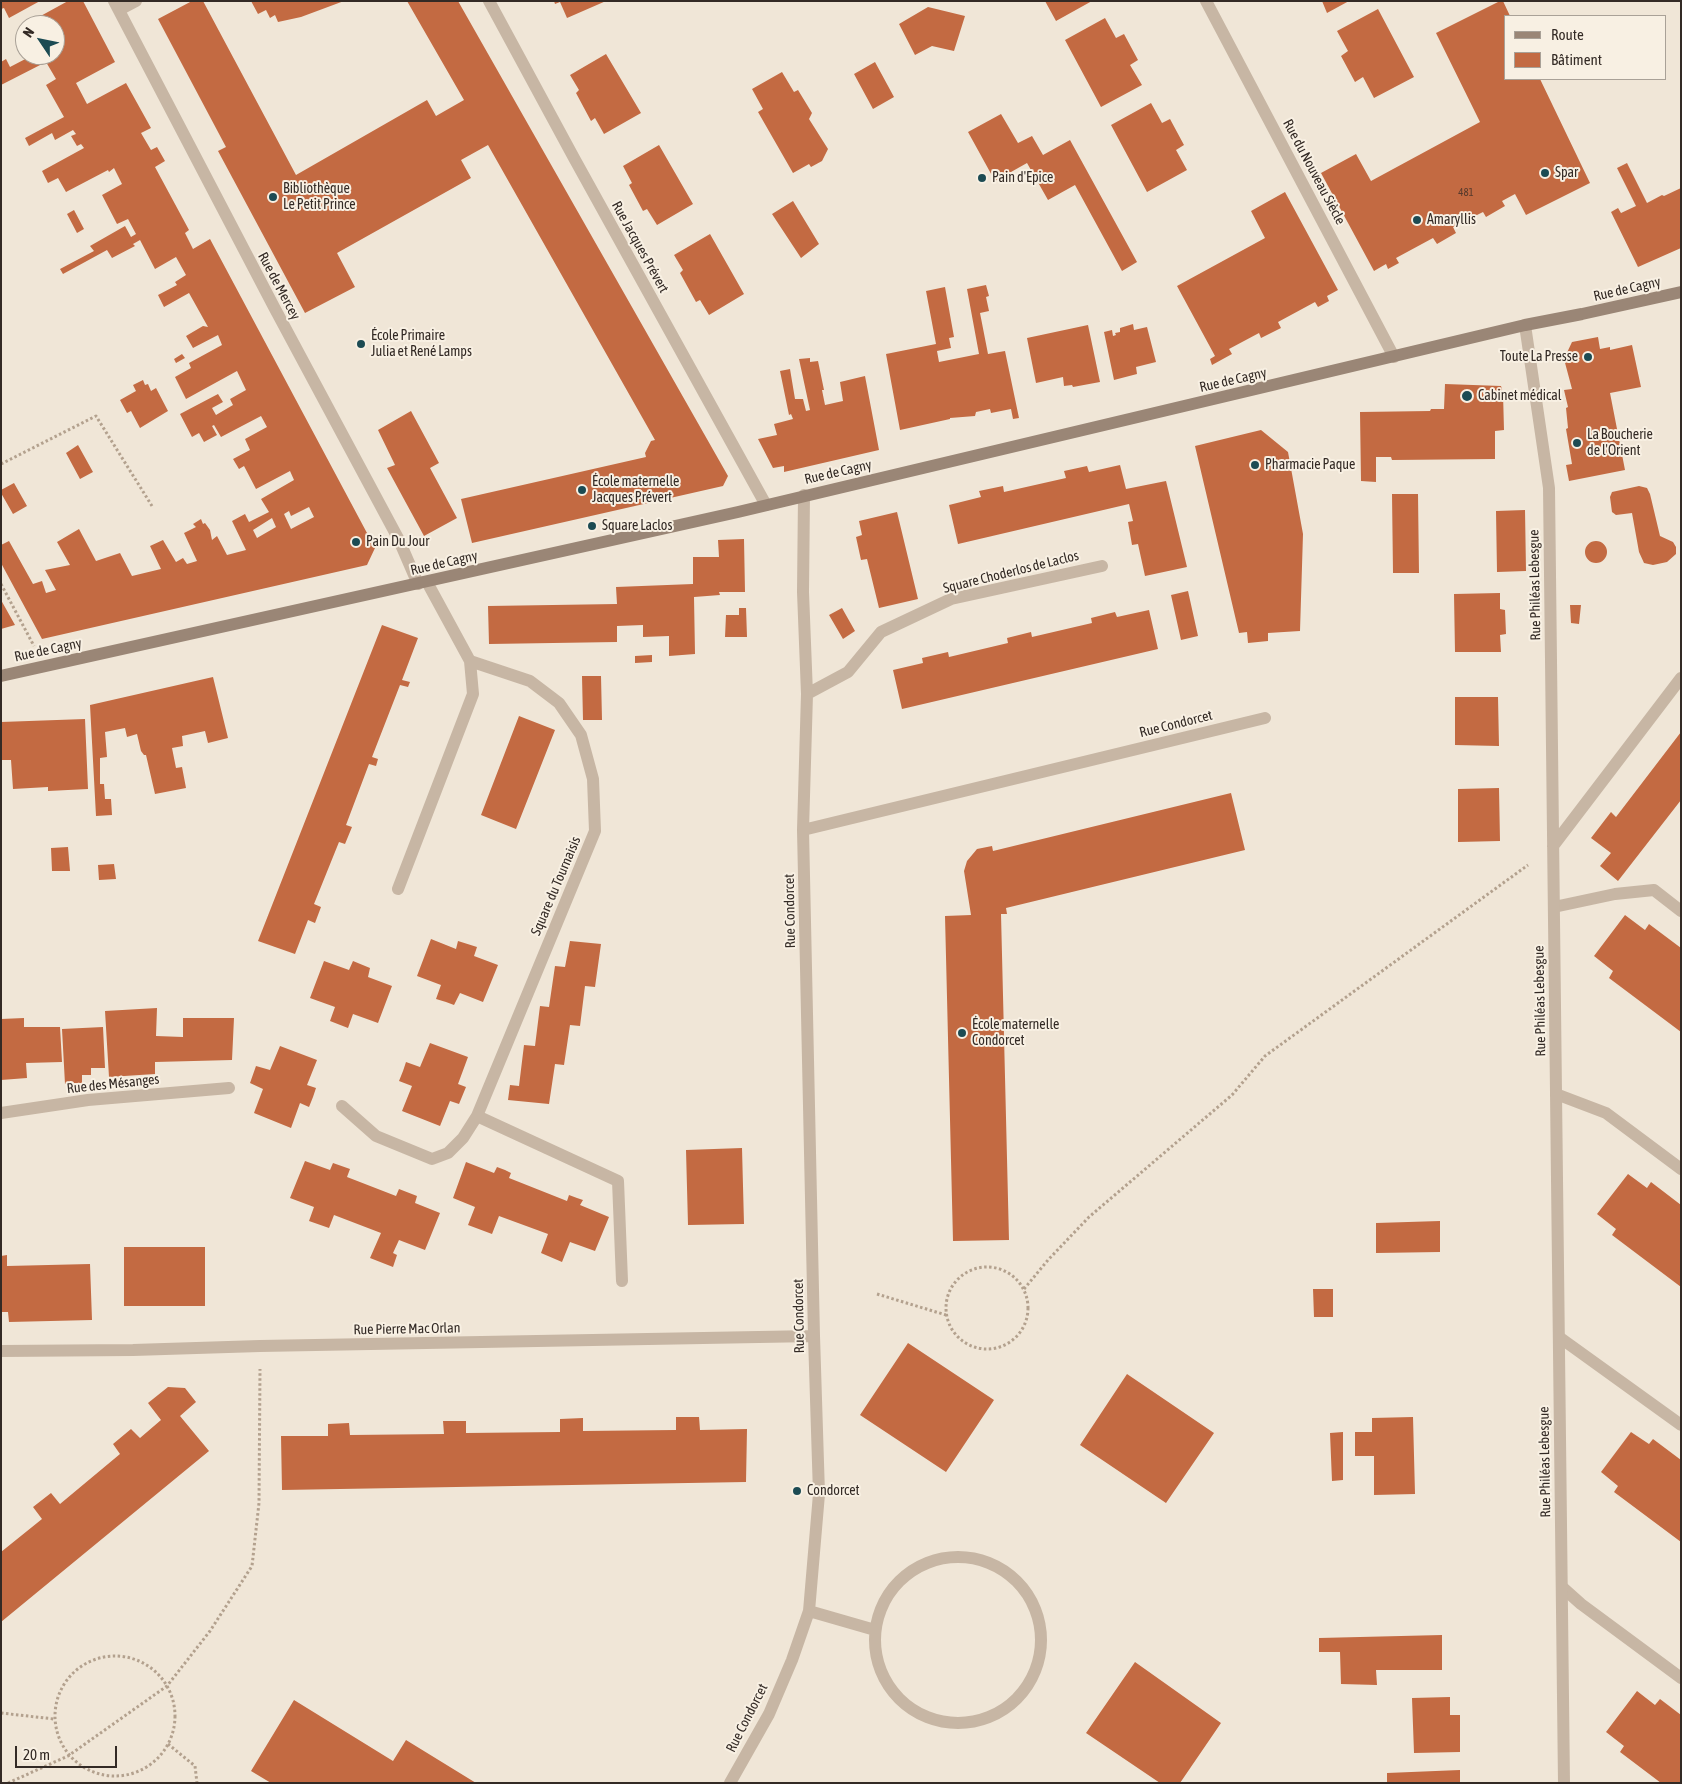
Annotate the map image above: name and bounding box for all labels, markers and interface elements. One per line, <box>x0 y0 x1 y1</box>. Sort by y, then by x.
north arrow <box>15 15 65 65</box>
legend <box>1504 15 1667 80</box>
text: N <box>19 24 37 40</box>
text: Route <box>1551 26 1584 43</box>
text: Bâtiment <box>1551 51 1602 68</box>
street label: Rue du Nouveau Siècle <box>1279 117 1349 227</box>
place label: Spar <box>1555 165 1578 181</box>
marker: Spar <box>1539 167 1551 179</box>
place label: Pain d'Epice <box>992 170 1053 186</box>
marker: Pain d'Epice <box>976 172 988 184</box>
place label: Bibliothèque Le Petit Prince <box>283 181 356 213</box>
house number: 481 <box>1458 186 1474 200</box>
marker: Bibliothèque Le Petit Prince <box>267 191 279 203</box>
street label: Rue Jacques Prévert <box>608 198 672 296</box>
place label: Amaryllis <box>1427 212 1476 228</box>
marker: Amaryllis <box>1411 214 1423 226</box>
street label: Rue de Mercey <box>254 249 304 323</box>
street label: Rue de Cagny <box>1592 273 1662 305</box>
place label: École Primaire Julia et René Lamps <box>371 328 472 361</box>
marker: École Primaire Julia et René Lamps <box>355 338 367 350</box>
place label: Toute La Presse <box>1500 349 1578 365</box>
marker: Toute La Presse <box>1582 351 1594 363</box>
street label: Rue de Cagny <box>1198 364 1268 396</box>
place label: Cabinet médical <box>1478 388 1561 404</box>
marker: Cabinet médical <box>1460 389 1474 403</box>
place label: La Boucherie de l'Orient <box>1587 427 1653 460</box>
marker: La Boucherie de l'Orient <box>1571 437 1583 449</box>
street label: Rue de Cagny <box>803 456 873 488</box>
place label: Pharmacie Paque <box>1265 457 1355 473</box>
marker: Pharmacie Paque <box>1249 459 1261 471</box>
place label: École maternelle Jacques Prévert <box>592 474 679 507</box>
marker: École maternelle Jacques Prévert <box>576 484 588 496</box>
place label: Square Laclos <box>602 518 672 534</box>
marker: Square Laclos <box>586 520 598 532</box>
street label: Rue Philéas Lebesgue <box>1526 529 1544 641</box>
place label: Pain Du Jour <box>366 534 429 550</box>
marker: Pain Du Jour <box>350 536 362 548</box>
street label: Rue de Cagny <box>409 547 479 579</box>
street label: Square Choderlos de Laclos <box>941 547 1081 597</box>
street label: Rue de Cagny <box>13 635 83 665</box>
street label: Rue Condorcet <box>1138 707 1214 741</box>
street label: Square du Tournaisis <box>528 834 584 938</box>
street label: Rue Condorcet <box>781 874 799 948</box>
street label: Rue Philéas Lebesgue <box>1531 945 1549 1057</box>
place label: École maternelle Condorcet <box>972 1017 1059 1050</box>
marker: École maternelle Condorcet <box>956 1027 968 1039</box>
street label: Rue des Mésanges <box>66 1071 160 1097</box>
street label: Rue Condorcet <box>790 1279 808 1353</box>
street label: Rue Pierre Mac Orlan <box>353 1320 461 1338</box>
street label: Rue Philéas Lebesgue <box>1536 1406 1554 1518</box>
place label: Condorcet <box>807 1483 860 1499</box>
marker: Condorcet <box>791 1485 803 1497</box>
street label: Rue Condorcet <box>723 1681 771 1755</box>
scale bar <box>18 1736 120 1768</box>
text: 20 m <box>23 1746 50 1763</box>

